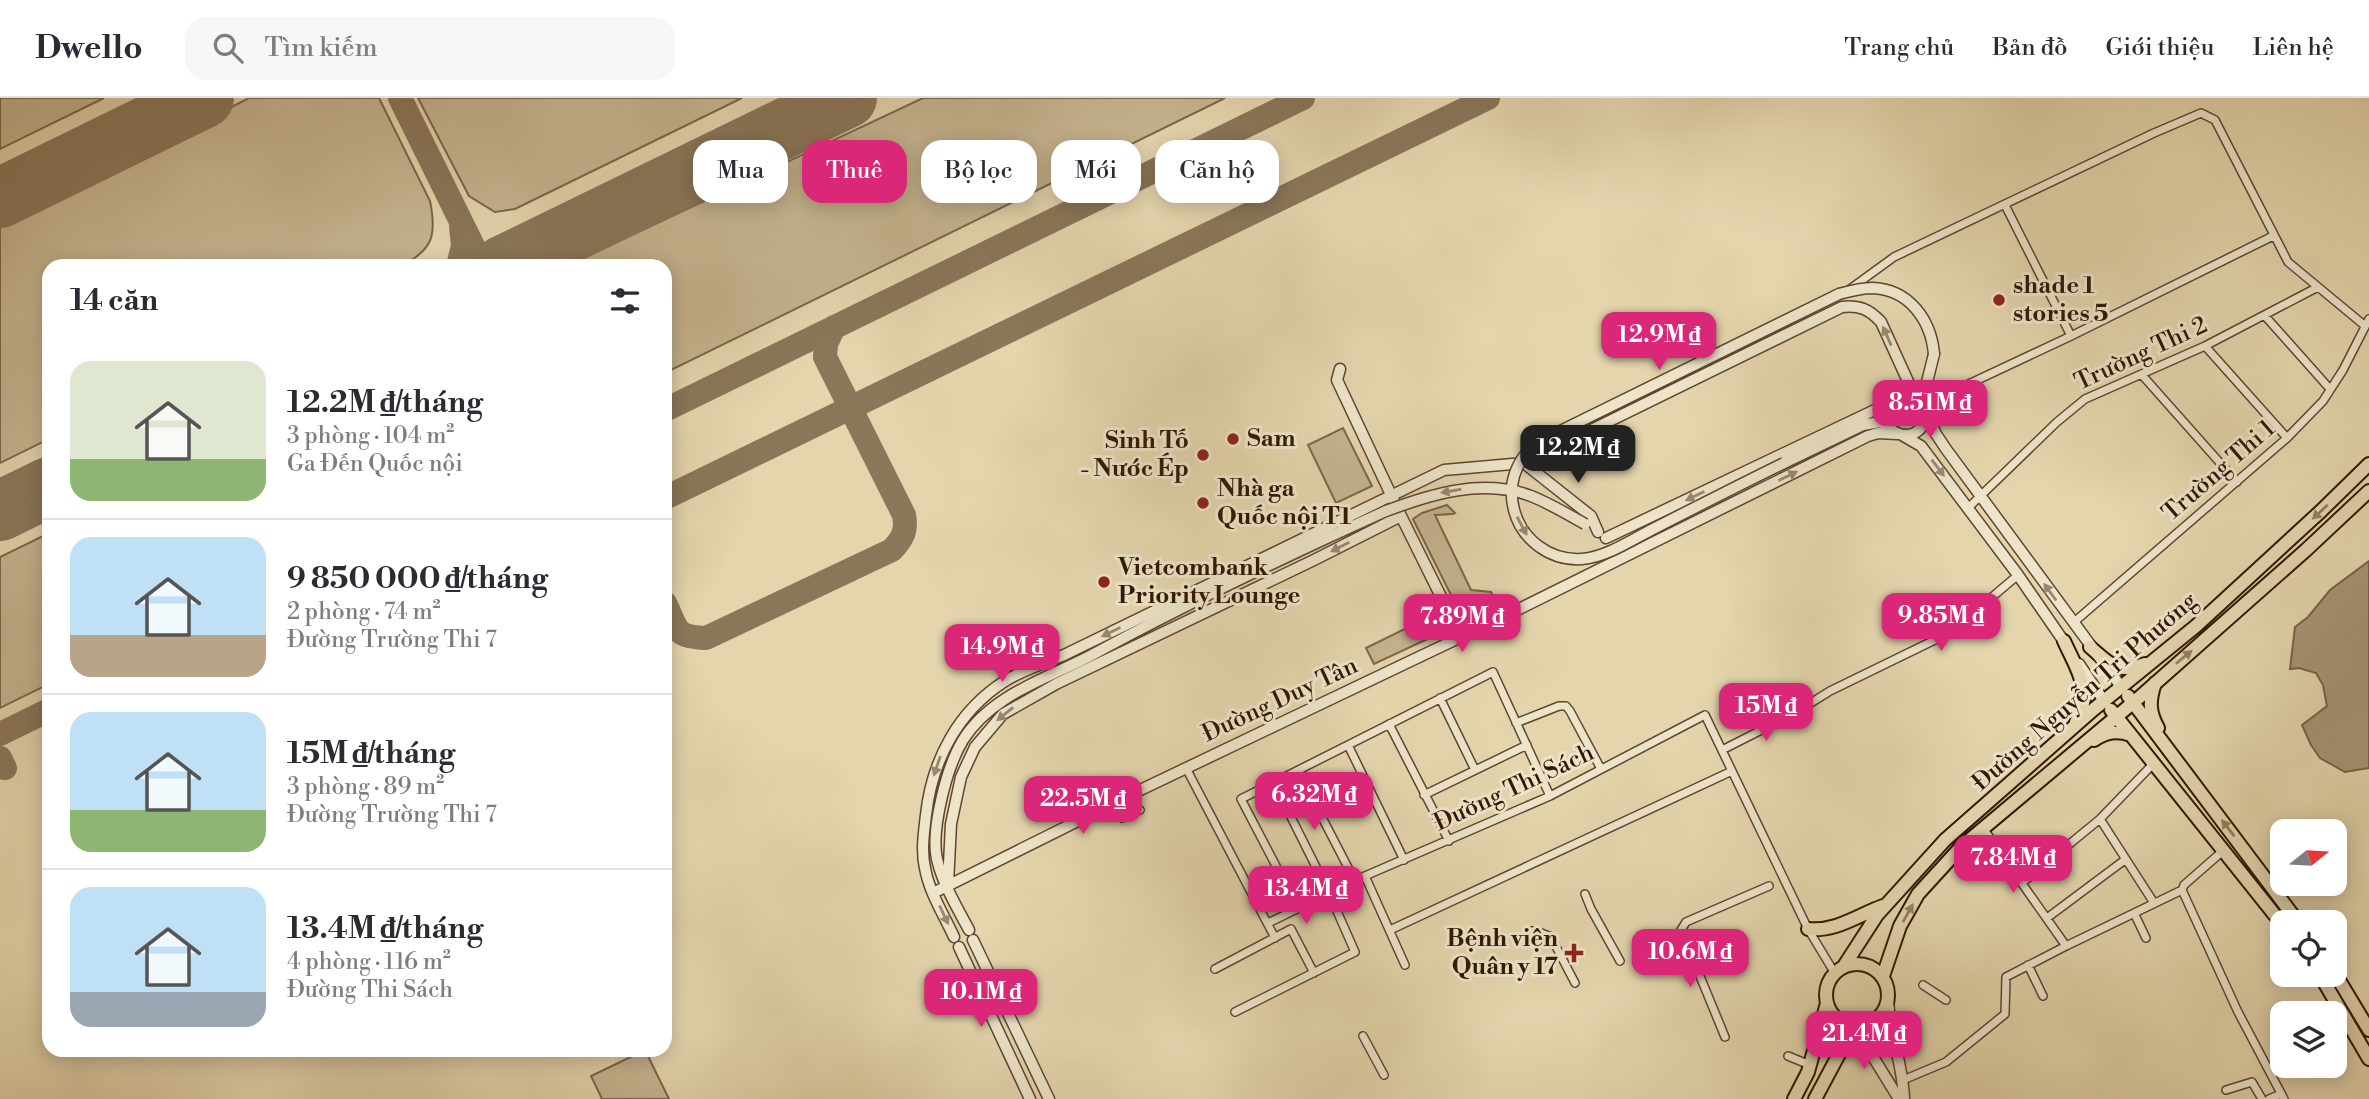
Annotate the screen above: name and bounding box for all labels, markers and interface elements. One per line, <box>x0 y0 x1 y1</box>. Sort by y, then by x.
search box <box>185 17 675 80</box>
text: Dwello <box>35 28 143 69</box>
icon: search <box>209 29 247 67</box>
text: Tìm kiếm <box>265 32 378 64</box>
text: Trang chủ <box>1844 33 1954 63</box>
text: Bản đồ <box>1992 33 2068 63</box>
text: Giới thiệu <box>2106 33 2214 63</box>
text: Liên hệ <box>2252 33 2334 63</box>
chip: Mua <box>693 140 788 203</box>
chip: Thuê <box>802 140 907 203</box>
chip: Bộ lọc <box>921 140 1037 203</box>
chip: Mới <box>1051 140 1141 203</box>
chip: Căn hộ <box>1155 140 1279 203</box>
place label: shade 1 stories 5 <box>2013 271 2109 329</box>
text: 14 căn <box>70 282 158 320</box>
icon: filters <box>606 282 644 320</box>
marker: shade 1 stories 5 <box>1991 292 2007 308</box>
street label: Trường Thi 2 <box>2070 310 2212 398</box>
pin: 12.9M ₫ <box>1594 313 1724 372</box>
text: 12.9M ₫ <box>1617 321 1701 349</box>
one-way arrow <box>1881 326 1893 346</box>
pin: 8.51M ₫ <box>1865 380 1995 440</box>
text: 12.2M ₫/tháng <box>287 384 483 422</box>
icon: home <box>126 389 210 473</box>
text: 8.51M ₫ <box>1888 389 1972 417</box>
street label: Trường Thi 1 <box>2156 413 2282 528</box>
text: 3 phòng · 104 m² <box>287 422 454 450</box>
place label: Sam <box>1247 424 1296 454</box>
place label: Sinh Tố - Nước Ép <box>1080 426 1189 484</box>
pin: 12.2M ₫ <box>1513 426 1643 485</box>
marker: Sam <box>1225 431 1241 447</box>
text: 12.2M ₫ <box>1536 434 1620 462</box>
marker: Sinh Tố - Nước Ép <box>1195 447 1211 463</box>
text: Ga Đến Quốc nội <box>287 450 463 478</box>
one-way arrow <box>1930 459 1945 477</box>
one-way arrow <box>1778 470 1798 481</box>
place label: Nhà ga Quốc nội T1 <box>1217 474 1352 532</box>
one-way arrow <box>1440 486 1462 497</box>
one-way arrow <box>1685 491 1705 502</box>
marker: Nhà ga Quốc nội T1 <box>1195 495 1211 511</box>
one-way arrow <box>2311 504 2329 520</box>
one-way arrow <box>1515 516 1527 536</box>
one-way arrow <box>1330 541 1350 553</box>
place label: Vietcombank Priority Lounge <box>1117 553 1301 611</box>
text: 9 850 000 ₫/tháng <box>287 560 548 598</box>
icon: home <box>126 565 210 649</box>
marker: Vietcombank Priority Lounge <box>1096 574 1112 590</box>
one-way arrow <box>2043 583 2057 601</box>
street label: Đường Nguyễn Tri Phương <box>1966 586 2204 798</box>
pin: 7.89M ₫ <box>1397 594 1527 654</box>
pin: 9.85M ₫ <box>1876 594 2006 653</box>
text: 2 phòng · 74 m² <box>287 598 441 626</box>
text: 9.85M ₫ <box>1898 602 1984 630</box>
text: 7.89M ₫ <box>1420 603 1504 631</box>
pin: 14.9M ₫ <box>937 624 1067 684</box>
text: Đường Trường Thi 7 <box>287 626 497 654</box>
one-way arrow <box>1101 626 1121 637</box>
text: 14.9M ₫ <box>960 633 1044 661</box>
one-way arrow <box>2175 649 2193 665</box>
street label: Đường Duy Tân <box>1197 651 1363 749</box>
pin: 15M ₫ <box>1717 684 1815 743</box>
text: 15M ₫ <box>1735 692 1797 720</box>
one-way arrow <box>997 706 1014 721</box>
text: 15M ₫/tháng <box>287 735 455 773</box>
street label: Đường Thi Sách <box>1429 738 1599 838</box>
icon: home <box>126 740 210 824</box>
one-way arrow <box>931 756 942 777</box>
pin: 6.32M ₫ <box>1249 772 1379 832</box>
text: 3 phòng · 89 m² <box>287 773 444 801</box>
pin: 22.5M ₫ <box>1018 776 1148 836</box>
text: 6.32M ₫ <box>1271 781 1357 809</box>
text: 22.5M ₫ <box>1040 785 1126 813</box>
text: Đường Trường Thi 7 <box>287 801 497 829</box>
north arrow <box>2270 819 2347 896</box>
map controls <box>2270 819 2347 1078</box>
one-way arrow <box>2220 820 2235 838</box>
pin: 7.84M ₫ <box>1948 836 2078 895</box>
text: 7.84M ₫ <box>1970 844 2056 872</box>
pin: 13.4M ₫ <box>1241 866 1371 926</box>
text: 13.4M ₫ <box>1264 875 1348 903</box>
one-way arrow <box>1902 903 1914 923</box>
one-way arrow <box>938 905 949 925</box>
text: 13.4M ₫/tháng <box>287 910 483 948</box>
button: locate <box>2270 910 2347 987</box>
icon: home <box>126 915 210 999</box>
place label: Bệnh viện Quân y 17 <box>1447 924 1558 982</box>
pin: 10.6M ₫ <box>1625 930 1755 989</box>
text: 10.6M ₫ <box>1648 938 1732 966</box>
marker: Bệnh viện Quân y 17 <box>1564 943 1584 963</box>
text: 4 phòng · 116 m² <box>287 948 451 976</box>
pin: 10.1M ₫ <box>916 970 1046 1029</box>
text: Đường Thi Sách <box>287 976 453 1004</box>
text: 10.1M ₫ <box>940 978 1022 1006</box>
button: layers <box>2270 1001 2347 1078</box>
pin: 21.4M ₫ <box>1799 1012 1929 1071</box>
text: 21.4M ₫ <box>1822 1020 1906 1048</box>

